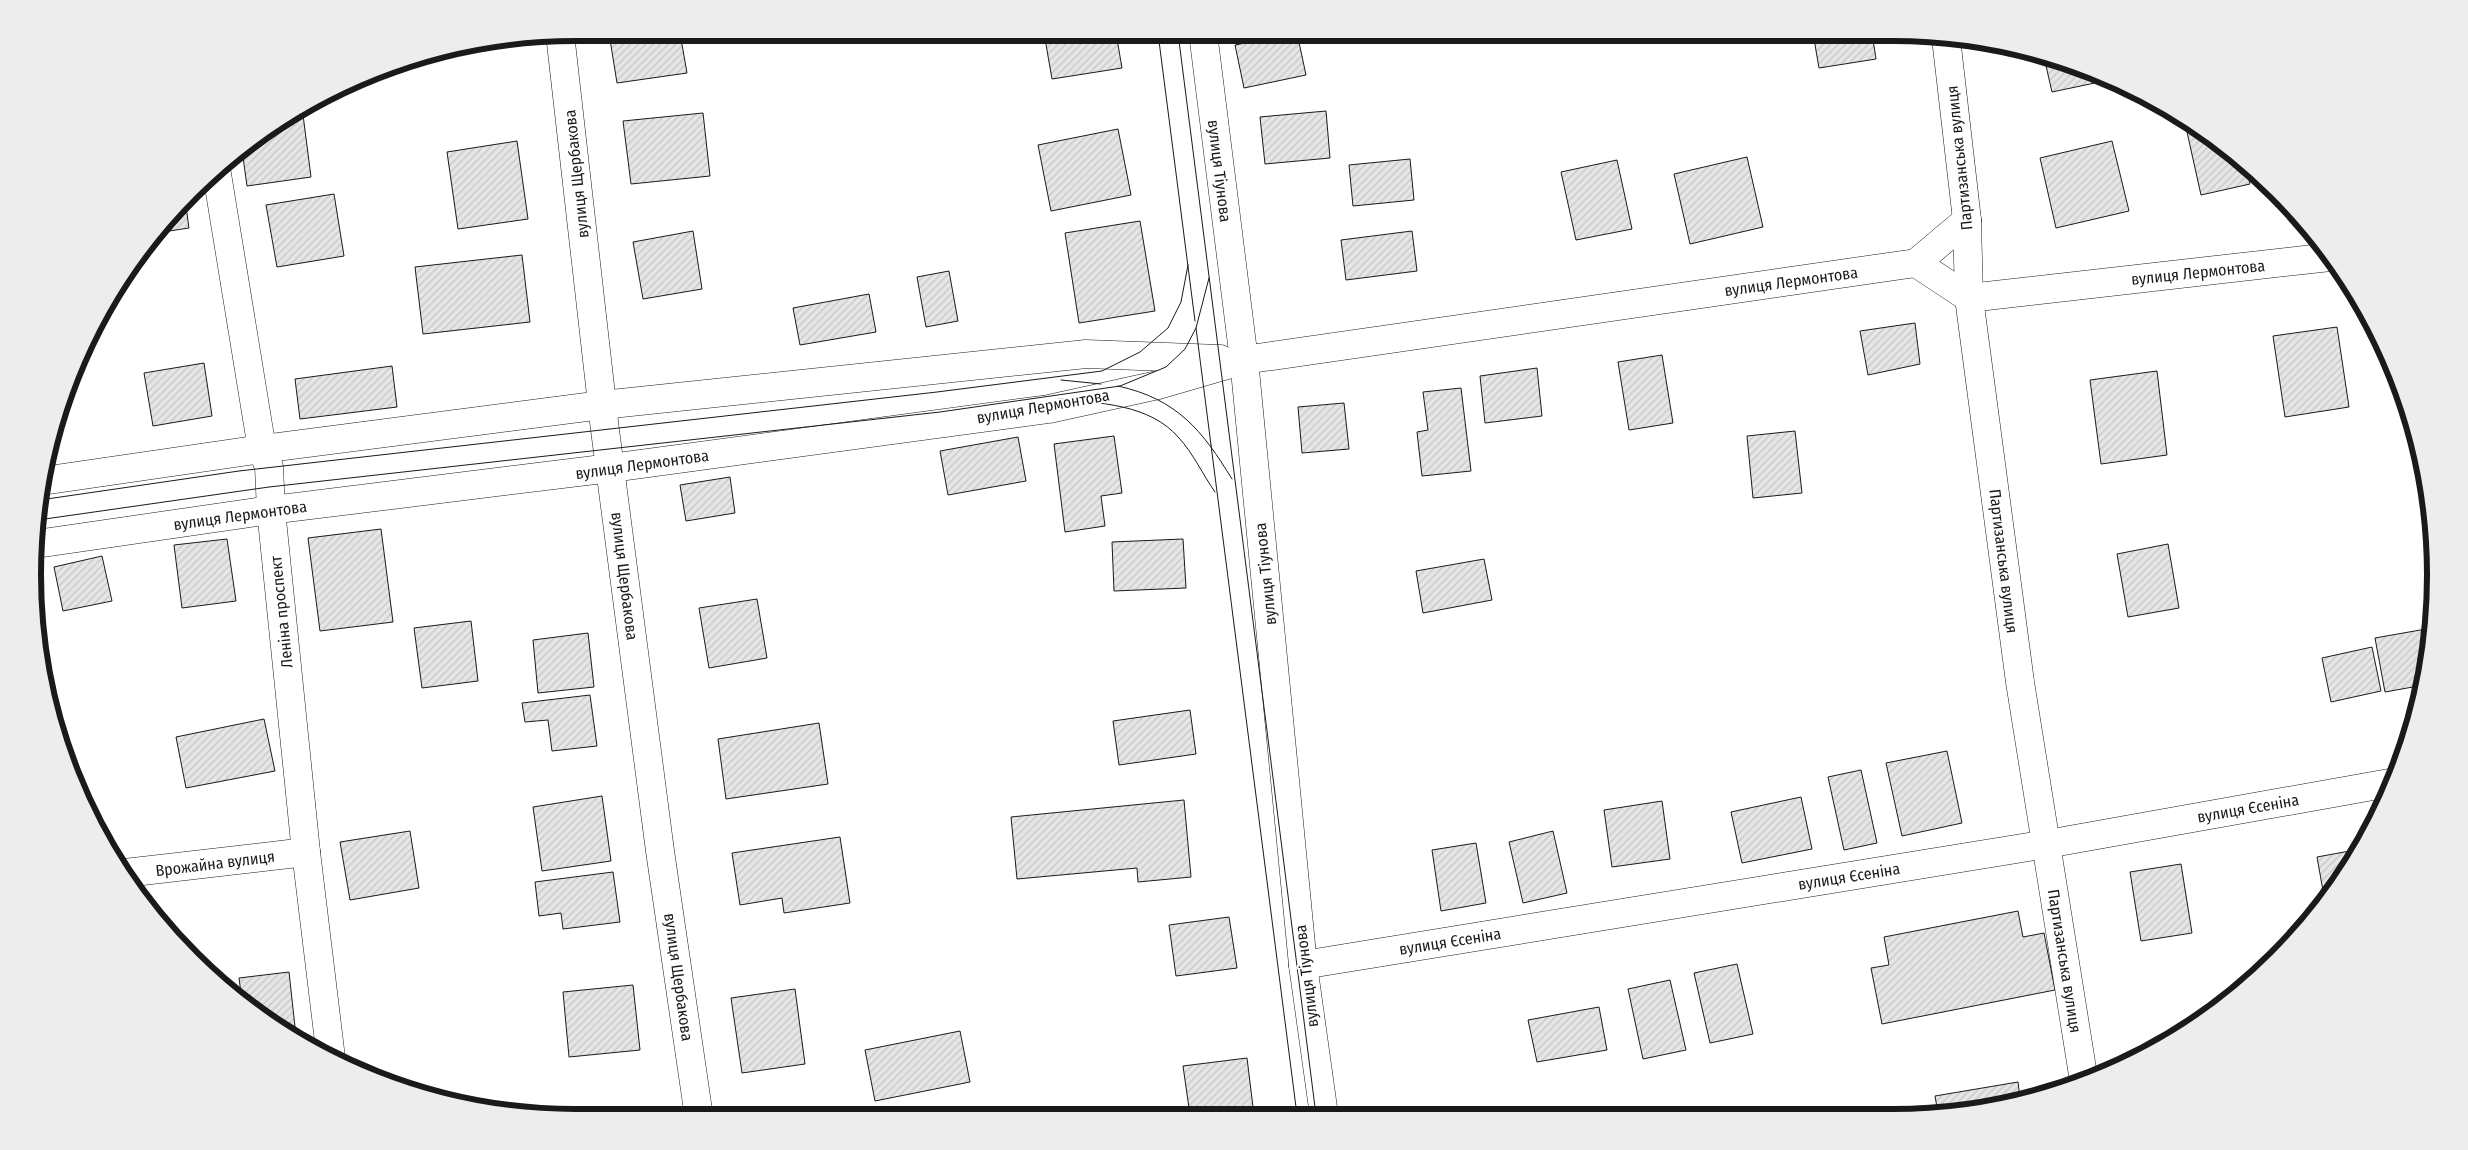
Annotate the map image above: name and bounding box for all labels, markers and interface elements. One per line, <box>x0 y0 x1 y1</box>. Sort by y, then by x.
street label: Партизанська вулиця <box>1942 85 1977 231</box>
street label: вулиця Щербакова <box>560 109 593 239</box>
street label: вулиця Тіунова <box>1204 119 1235 223</box>
street label: вулиця Лермонтова <box>2130 256 2266 289</box>
street label: вулиця Лермонтова <box>1723 263 1859 300</box>
street label: вулиця Лермонтова <box>975 385 1111 428</box>
street label: вулиця Лермонтова <box>574 446 710 483</box>
street label: Партизанська вулиця <box>1985 488 2022 634</box>
street label: вулиця Лермонтова <box>172 497 308 534</box>
street label: вулиця Щербакова <box>607 511 642 641</box>
street label: вулиця Тіунова <box>1251 522 1280 626</box>
street label: Леніна проспект <box>266 554 297 669</box>
street label: вулиця Єсеніна <box>2196 790 2301 827</box>
street label: Врожайна вулиця <box>154 847 276 880</box>
street label: вулиця Єсеніна <box>1797 859 1902 894</box>
street label: Партизанська вулиця <box>2044 888 2085 1034</box>
street label: вулиця Щербакова <box>660 912 697 1042</box>
street label: вулиця Тіунова <box>1291 924 1322 1028</box>
street label: вулиця Єсеніна <box>1398 924 1503 959</box>

